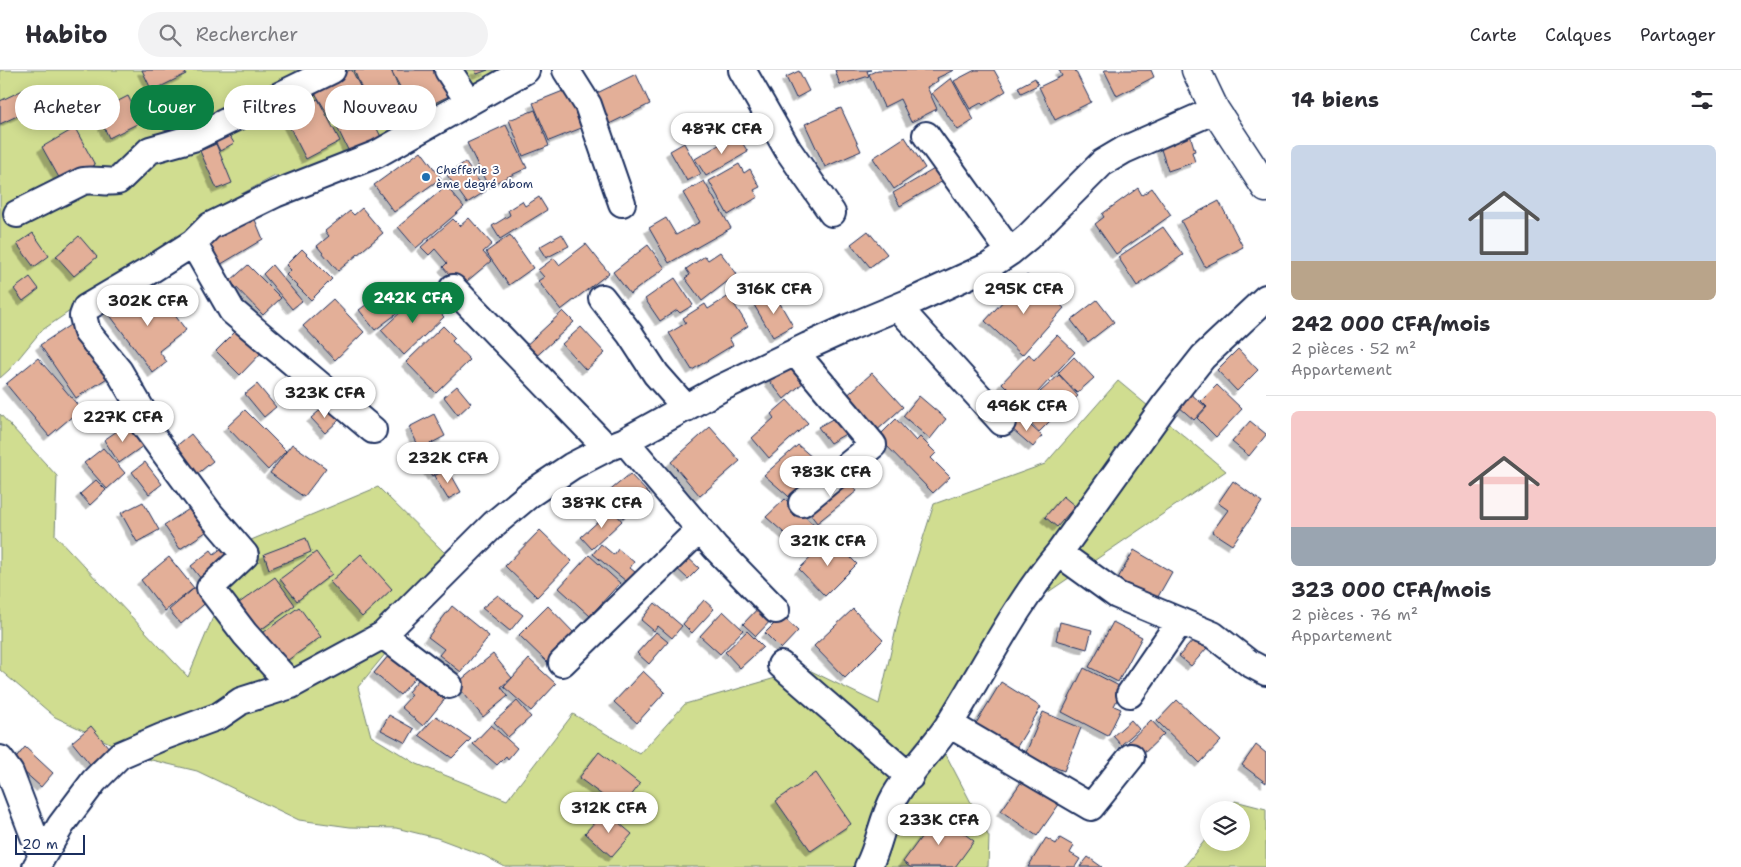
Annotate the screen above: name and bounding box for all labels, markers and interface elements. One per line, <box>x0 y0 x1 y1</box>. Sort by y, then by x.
search box <box>138 12 488 57</box>
text: Habito <box>25 19 108 51</box>
icon: search <box>156 21 184 49</box>
text: Rechercher <box>196 22 298 47</box>
text: Carte <box>1470 23 1517 47</box>
text: Calques <box>1545 23 1612 47</box>
text: Partager <box>1640 23 1716 47</box>
chip: Acheter <box>15 85 120 130</box>
chip: Louer <box>130 85 214 130</box>
chip: Filtres <box>224 85 315 130</box>
chip: Nouveau <box>325 85 436 130</box>
text: 14 biens <box>1291 86 1379 114</box>
icon: filters <box>1688 86 1716 114</box>
pin: 487K CFA <box>670 112 774 155</box>
text: 487K CFA <box>682 118 762 139</box>
place label: Chefferie 3 ème degré abom <box>436 162 533 192</box>
marker: Chefferie 3 ème degré abom <box>420 171 432 183</box>
icon: home <box>1459 178 1549 268</box>
pin: 316K CFA <box>722 272 826 315</box>
pin: 295K CFA <box>972 272 1076 315</box>
text: 316K CFA <box>736 278 812 299</box>
text: 295K CFA <box>984 278 1064 299</box>
pin: 242K CFA <box>361 282 465 324</box>
pin: 302K CFA <box>96 284 200 327</box>
text: 242K CFA <box>373 287 453 308</box>
text: 302K CFA <box>108 290 188 311</box>
text: 242 000 CFA/mois <box>1291 310 1490 338</box>
text: 2 pièces · 52 m² <box>1291 338 1416 359</box>
text: Appartement <box>1291 359 1392 380</box>
pin: 323K CFA <box>273 376 377 419</box>
text: 323K CFA <box>285 382 365 403</box>
pin: 496K CFA <box>975 390 1079 432</box>
text: 496K CFA <box>987 395 1067 416</box>
pin: 227K CFA <box>71 400 175 443</box>
text: 227K CFA <box>83 406 163 427</box>
pin: 232K CFA <box>396 442 500 484</box>
icon: home <box>1459 443 1549 533</box>
text: 232K CFA <box>408 447 488 468</box>
pin: 783K CFA <box>779 456 883 498</box>
text: 783K CFA <box>791 461 871 482</box>
pin: 387K CFA <box>550 486 654 529</box>
text: 387K CFA <box>562 492 642 513</box>
pin: 321K CFA <box>776 524 880 567</box>
text: 321K CFA <box>790 530 866 551</box>
text: 323 000 CFA/mois <box>1291 576 1491 604</box>
text: 2 pièces · 76 m² <box>1291 604 1418 625</box>
text: Appartement <box>1291 625 1392 646</box>
pin: 312K CFA <box>557 792 661 834</box>
text: 312K CFA <box>571 797 647 818</box>
map controls <box>1200 801 1250 851</box>
button: layers <box>1200 801 1250 851</box>
pin: 233K CFA <box>887 804 991 846</box>
text: 233K CFA <box>899 809 979 830</box>
scale bar <box>15 832 85 855</box>
text: 20 m <box>22 835 58 853</box>

